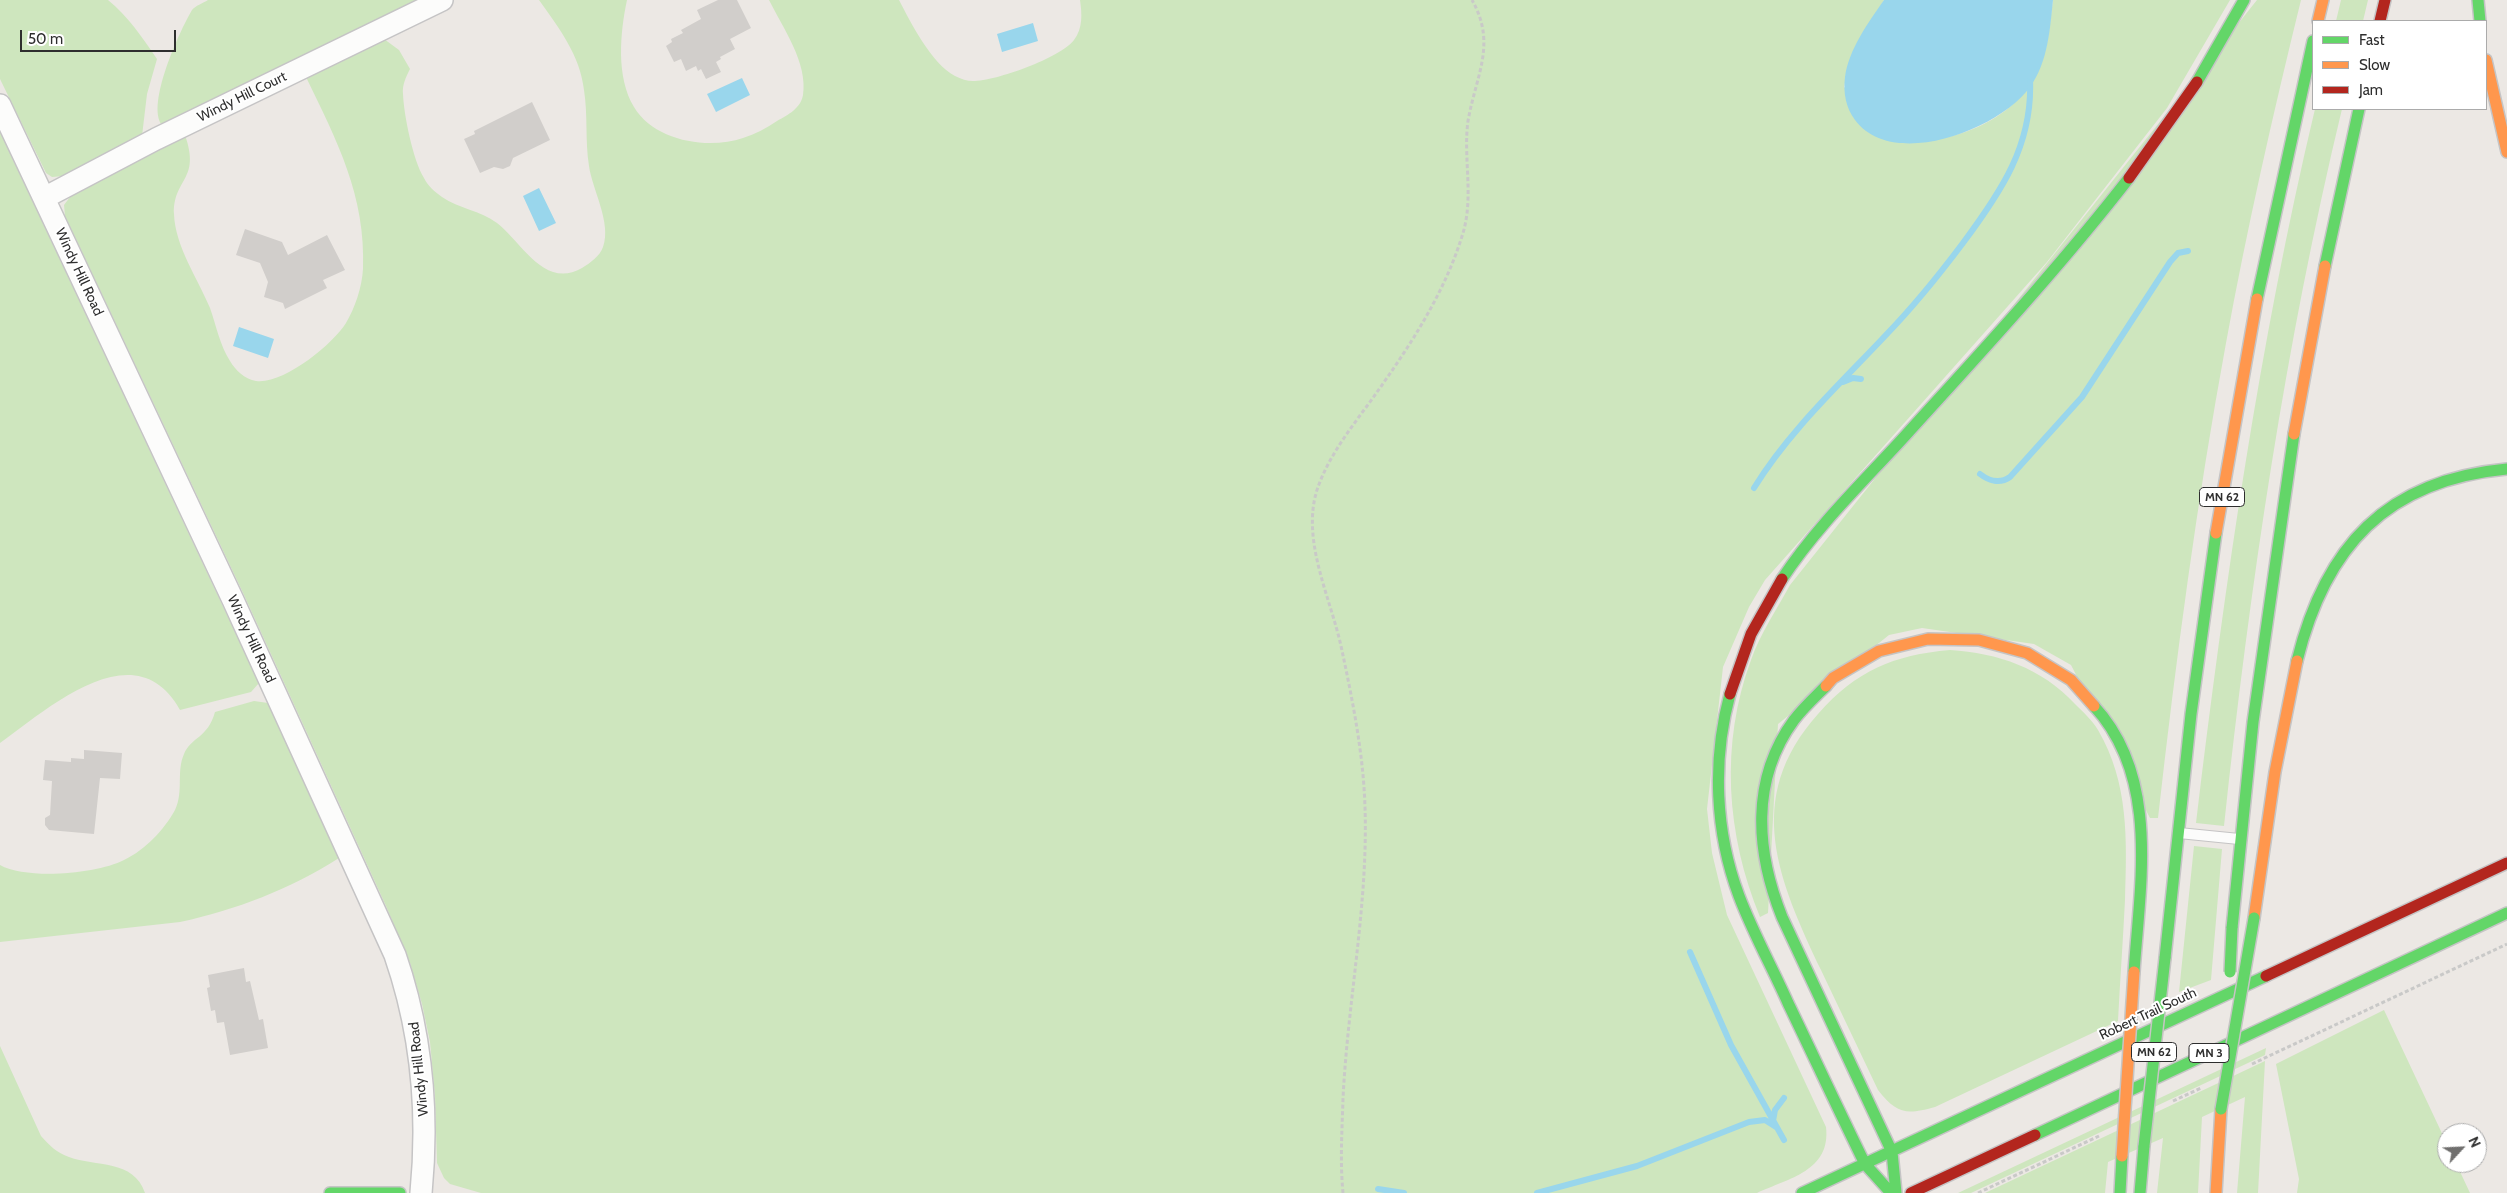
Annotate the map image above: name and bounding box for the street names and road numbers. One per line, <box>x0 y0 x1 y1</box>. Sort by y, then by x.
street label: Windy Hill Court <box>195 68 289 126</box>
street label: Windy Hill Road <box>51 225 107 319</box>
road number: MN 62 <box>2200 488 2244 507</box>
street label: Windy Hill Road <box>223 592 279 686</box>
street label: Robert Trail South <box>2097 984 2199 1044</box>
street label: Windy Hill Road <box>406 1021 432 1117</box>
road number: MN 62 <box>2132 1042 2176 1062</box>
road number: MN 3 <box>2189 1044 2229 1062</box>

